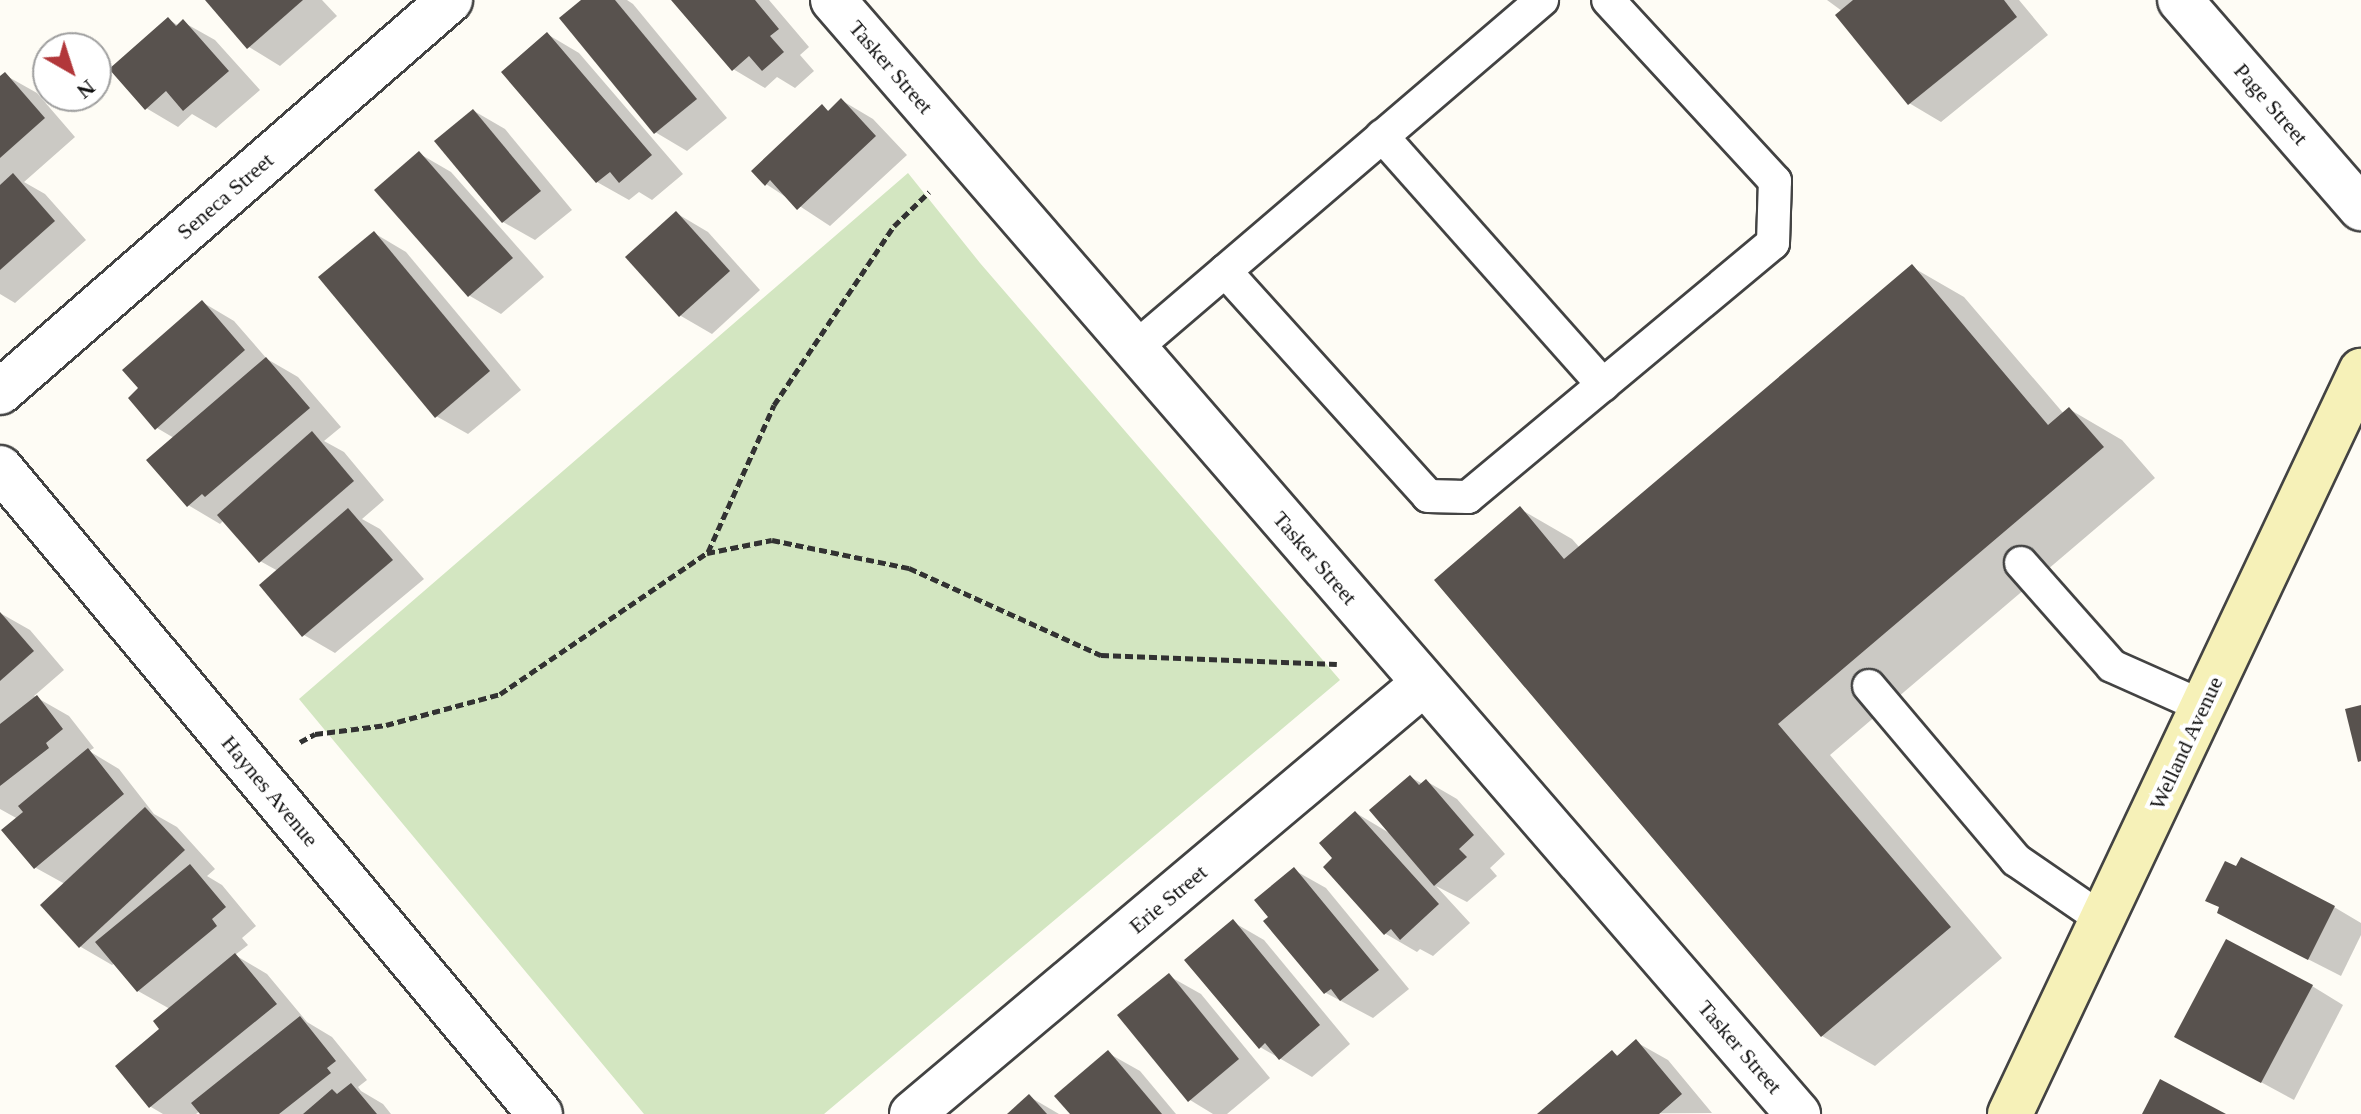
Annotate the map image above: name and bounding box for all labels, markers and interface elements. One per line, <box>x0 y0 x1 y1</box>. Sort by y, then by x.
street label: Tasker Street <box>843 15 939 119</box>
north arrow <box>32 32 112 112</box>
street label: Page Street <box>2228 58 2314 150</box>
text: N <box>72 75 100 104</box>
street label: Seneca Street <box>171 147 279 245</box>
street label: Tasker Street <box>1267 506 1363 610</box>
street label: Welland Avenue <box>2143 672 2229 814</box>
street label: Haynes Avenue <box>215 730 325 852</box>
street label: Erie Street <box>1124 859 1212 939</box>
street label: Tasker Street <box>1692 995 1788 1099</box>

